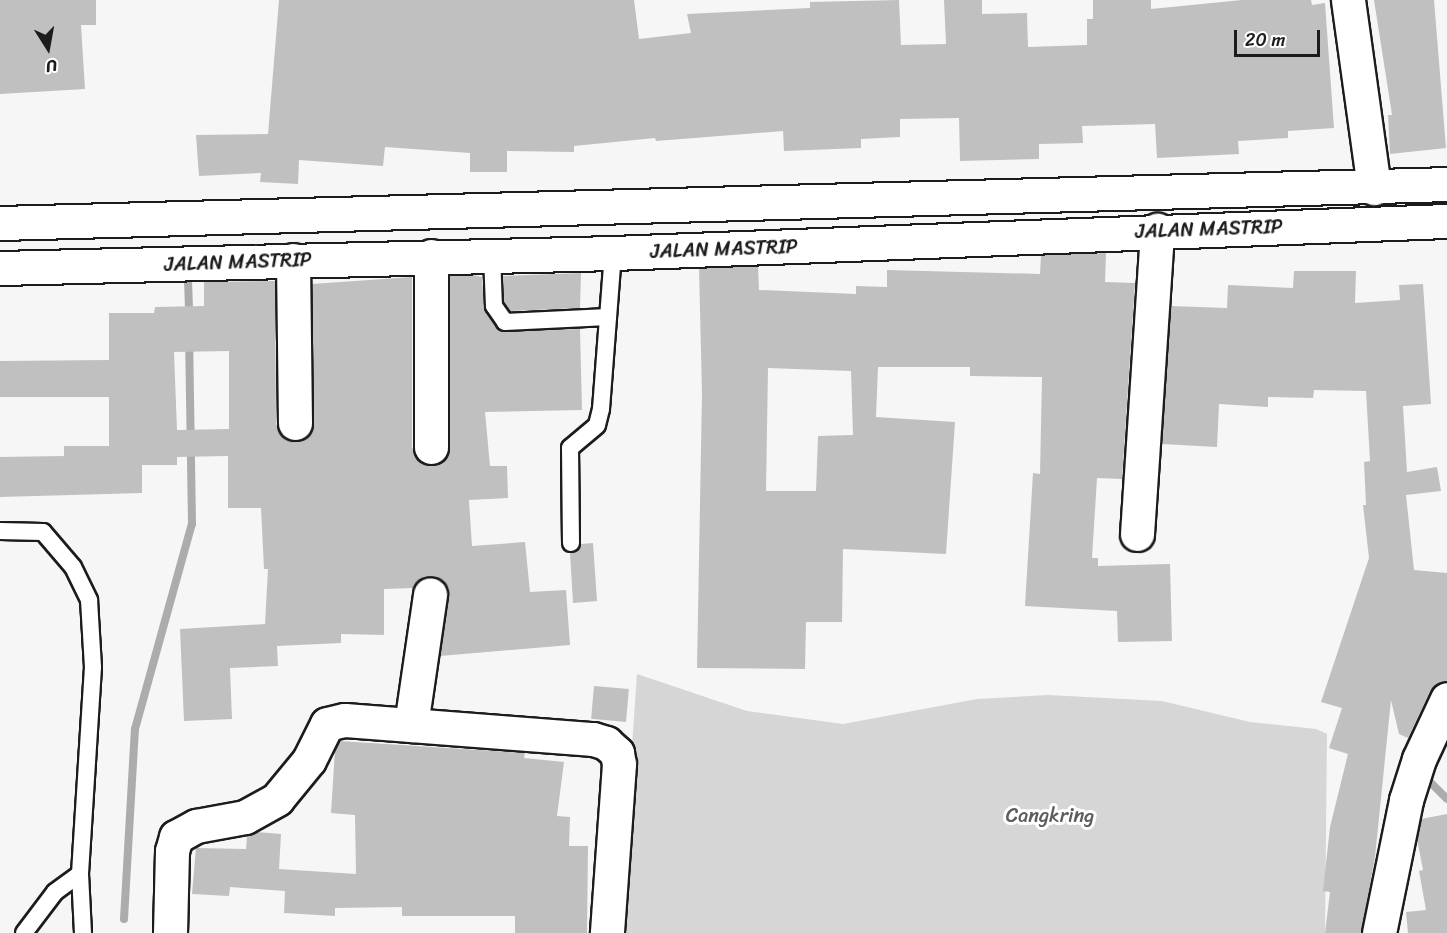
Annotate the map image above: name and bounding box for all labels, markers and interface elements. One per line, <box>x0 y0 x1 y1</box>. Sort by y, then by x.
north arrow <box>18 18 78 78</box>
scale bar <box>1237 18 1322 56</box>
text: 20 m <box>1245 24 1285 56</box>
text: U <box>44 51 59 81</box>
street label: JALAN MASTRIP <box>1136 214 1282 244</box>
street label: JALAN MASTRIP <box>651 234 797 264</box>
street label: JALAN MASTRIP <box>165 247 311 277</box>
park label: Cangkring <box>1006 803 1094 827</box>

